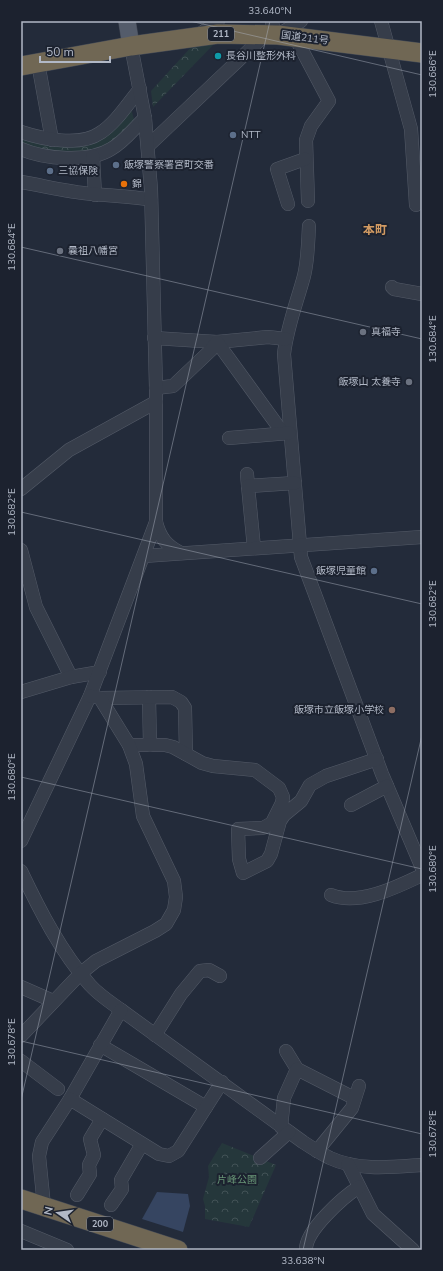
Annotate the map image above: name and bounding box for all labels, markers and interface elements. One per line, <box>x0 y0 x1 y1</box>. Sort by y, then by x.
text: 33.640°N <box>248 4 292 18</box>
road number: 211 <box>208 27 234 41</box>
street label: 国道211号 <box>280 28 330 48</box>
scale bar <box>40 38 110 64</box>
text: 50 m <box>46 44 74 60</box>
place label: 長谷川整形外科 <box>226 49 296 63</box>
text: 130.686°E <box>426 50 440 98</box>
marker: 長谷川整形外科 <box>213 51 223 61</box>
place label: NTT <box>241 128 261 142</box>
marker: NTT <box>228 130 238 140</box>
place label: 飯塚警察署宮町交番 <box>124 158 214 172</box>
marker: 飯塚警察署宮町交番 <box>111 160 121 170</box>
place label: 三協保険 <box>58 164 98 178</box>
marker: 三協保険 <box>45 166 55 176</box>
place label: 錦 <box>132 177 142 191</box>
marker: 錦 <box>119 179 129 189</box>
district label: 本町 <box>363 222 387 238</box>
text: 130.684°E <box>5 223 19 271</box>
place label: 曩祖八幡宮 <box>68 244 118 258</box>
marker: 曩祖八幡宮 <box>55 246 65 256</box>
text: 130.684°E <box>426 315 440 363</box>
place label: 真福寺 <box>371 325 401 339</box>
marker: 真福寺 <box>358 327 368 337</box>
place label: 飯塚山 太養寺 <box>338 375 401 389</box>
marker: 飯塚山 太養寺 <box>404 377 414 387</box>
text: 130.682°E <box>5 488 19 536</box>
place label: 飯塚児童館 <box>316 564 366 578</box>
marker: 飯塚児童館 <box>369 566 379 576</box>
text: 130.682°E <box>426 580 440 628</box>
place label: 飯塚市立飯塚小学校 <box>294 703 384 717</box>
marker: 飯塚市立飯塚小学校 <box>387 705 397 715</box>
text: 130.680°E <box>5 753 19 801</box>
text: 130.680°E <box>426 845 440 893</box>
text: 130.678°E <box>5 1018 19 1066</box>
text: 130.678°E <box>426 1110 440 1158</box>
park label: 片峰公園 <box>217 1173 257 1187</box>
north arrow <box>38 1193 78 1233</box>
text: N <box>41 1205 57 1217</box>
road number: 200 <box>87 1217 113 1231</box>
text: 33.638°N <box>281 1254 325 1268</box>

